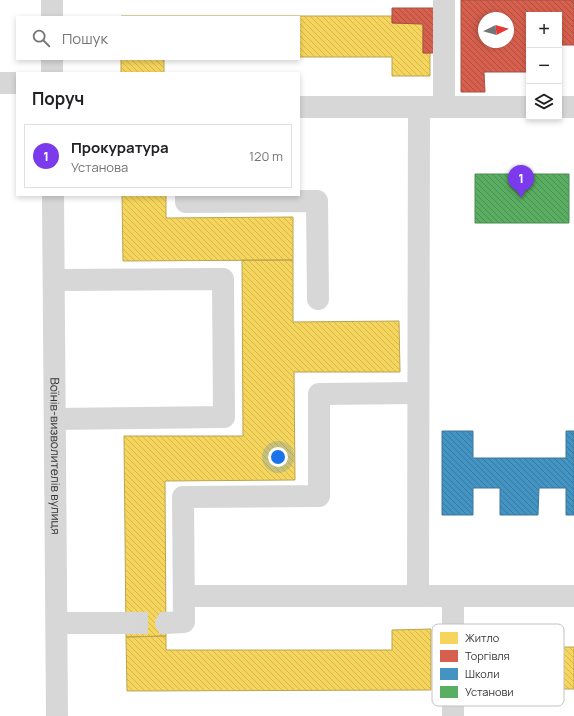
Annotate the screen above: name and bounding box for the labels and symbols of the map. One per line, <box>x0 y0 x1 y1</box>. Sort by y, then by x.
north arrow <box>478 12 514 48</box>
pin: 1 <box>508 165 534 198</box>
street label: Воїнів-визволителів вулиця <box>46 377 65 535</box>
your location <box>268 447 288 467</box>
legend <box>432 624 564 706</box>
text: Житло <box>465 630 500 645</box>
text: Торгівля <box>465 648 510 663</box>
text: Школи <box>465 666 499 681</box>
text: Установи <box>465 684 514 699</box>

